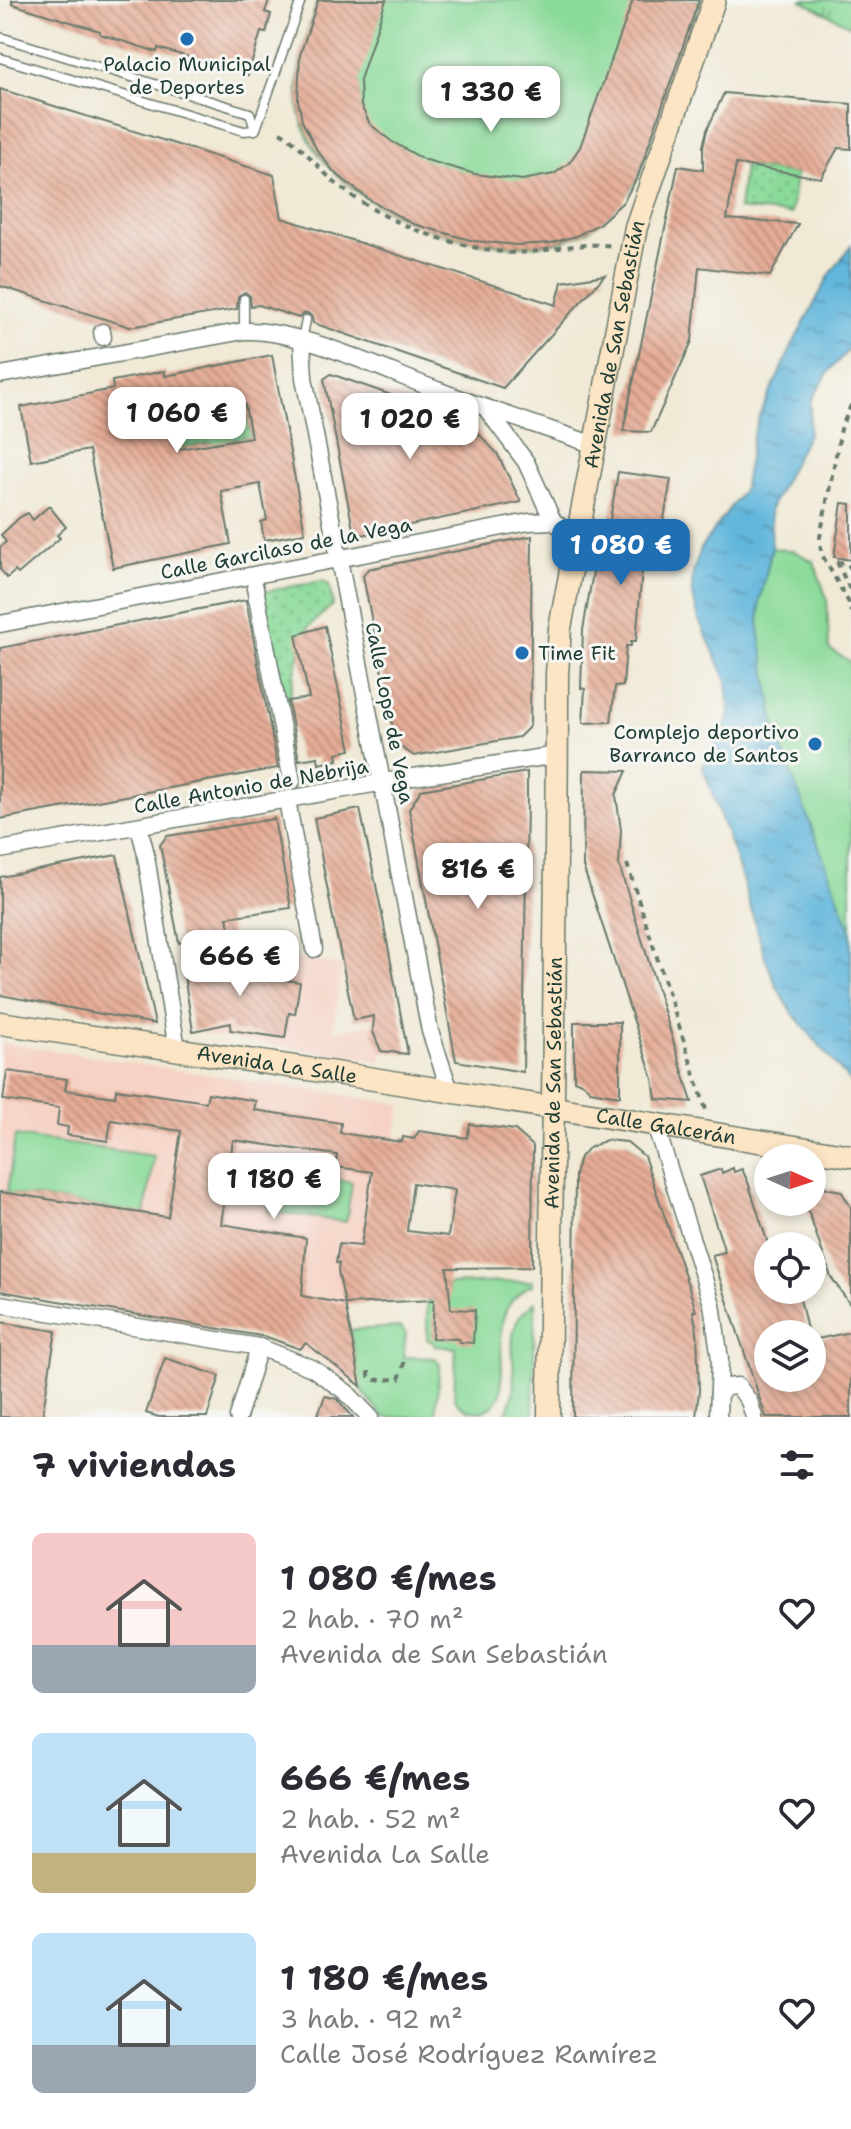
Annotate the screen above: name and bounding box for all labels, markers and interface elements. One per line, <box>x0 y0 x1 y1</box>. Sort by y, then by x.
marker: Palacio Municipal de Deportes <box>178 30 196 48</box>
place label: Palacio Municipal de Deportes <box>103 51 271 100</box>
pin: 1 330 € <box>417 66 565 134</box>
text: 1 330 € <box>440 74 542 109</box>
street label: Avenida de San Sebastián <box>578 216 651 471</box>
pin: 1 060 € <box>103 387 251 455</box>
pin: 1 020 € <box>336 393 484 461</box>
text: 1 060 € <box>126 395 228 430</box>
text: 1 020 € <box>359 401 461 436</box>
street label: Calle Garcilaso de la Vega <box>158 511 414 585</box>
pin: 1 080 € <box>547 519 695 587</box>
text: 1 080 € <box>570 527 672 562</box>
street label: Calle Lope de Vega <box>360 620 420 807</box>
place label: Time Fit <box>538 640 616 666</box>
marker: Time Fit <box>513 644 531 662</box>
place label: Complejo deportivo Barranco de Santos <box>609 719 799 768</box>
marker: Complejo deportivo Barranco de Santos <box>806 735 824 753</box>
street label: Calle Antonio de Nebrija <box>132 752 371 819</box>
pin: 816 € <box>422 843 534 911</box>
text: 816 € <box>441 851 515 886</box>
pin: 666 € <box>184 930 296 998</box>
text: 666 € <box>199 938 281 973</box>
street label: Avenida de San Sebastián <box>538 957 568 1209</box>
street label: Avenida La Salle <box>195 1040 359 1089</box>
street label: Calle Galcerán <box>594 1102 738 1150</box>
north arrow <box>754 1144 826 1216</box>
map controls <box>754 1144 826 1392</box>
pin: 1 180 € <box>200 1153 348 1221</box>
text: 1 180 € <box>226 1161 322 1196</box>
button: locate <box>754 1232 826 1304</box>
button: layers <box>754 1320 826 1392</box>
text: 7 viviendas <box>32 1442 236 1488</box>
icon: filters <box>775 1443 819 1487</box>
text: 1 080 €/mes <box>280 1555 497 1601</box>
icon: home <box>96 1565 192 1661</box>
icon: heart <box>775 1591 819 1635</box>
text: 2 hab. · 70 m² <box>280 1601 464 1636</box>
text: Avenida de San Sebastián <box>280 1636 608 1671</box>
text: 666 €/mes <box>280 1755 470 1801</box>
icon: home <box>96 1765 192 1861</box>
icon: heart <box>775 1791 819 1835</box>
text: 2 hab. · 52 m² <box>280 1801 461 1836</box>
text: Avenida La Salle <box>280 1836 490 1871</box>
text: 1 180 €/mes <box>280 1955 488 2001</box>
icon: home <box>96 1965 192 2061</box>
icon: heart <box>775 1991 819 2035</box>
text: 3 hab. · 92 m² <box>280 2001 463 2036</box>
text: Calle José Rodríguez Ramírez <box>280 2036 658 2071</box>

